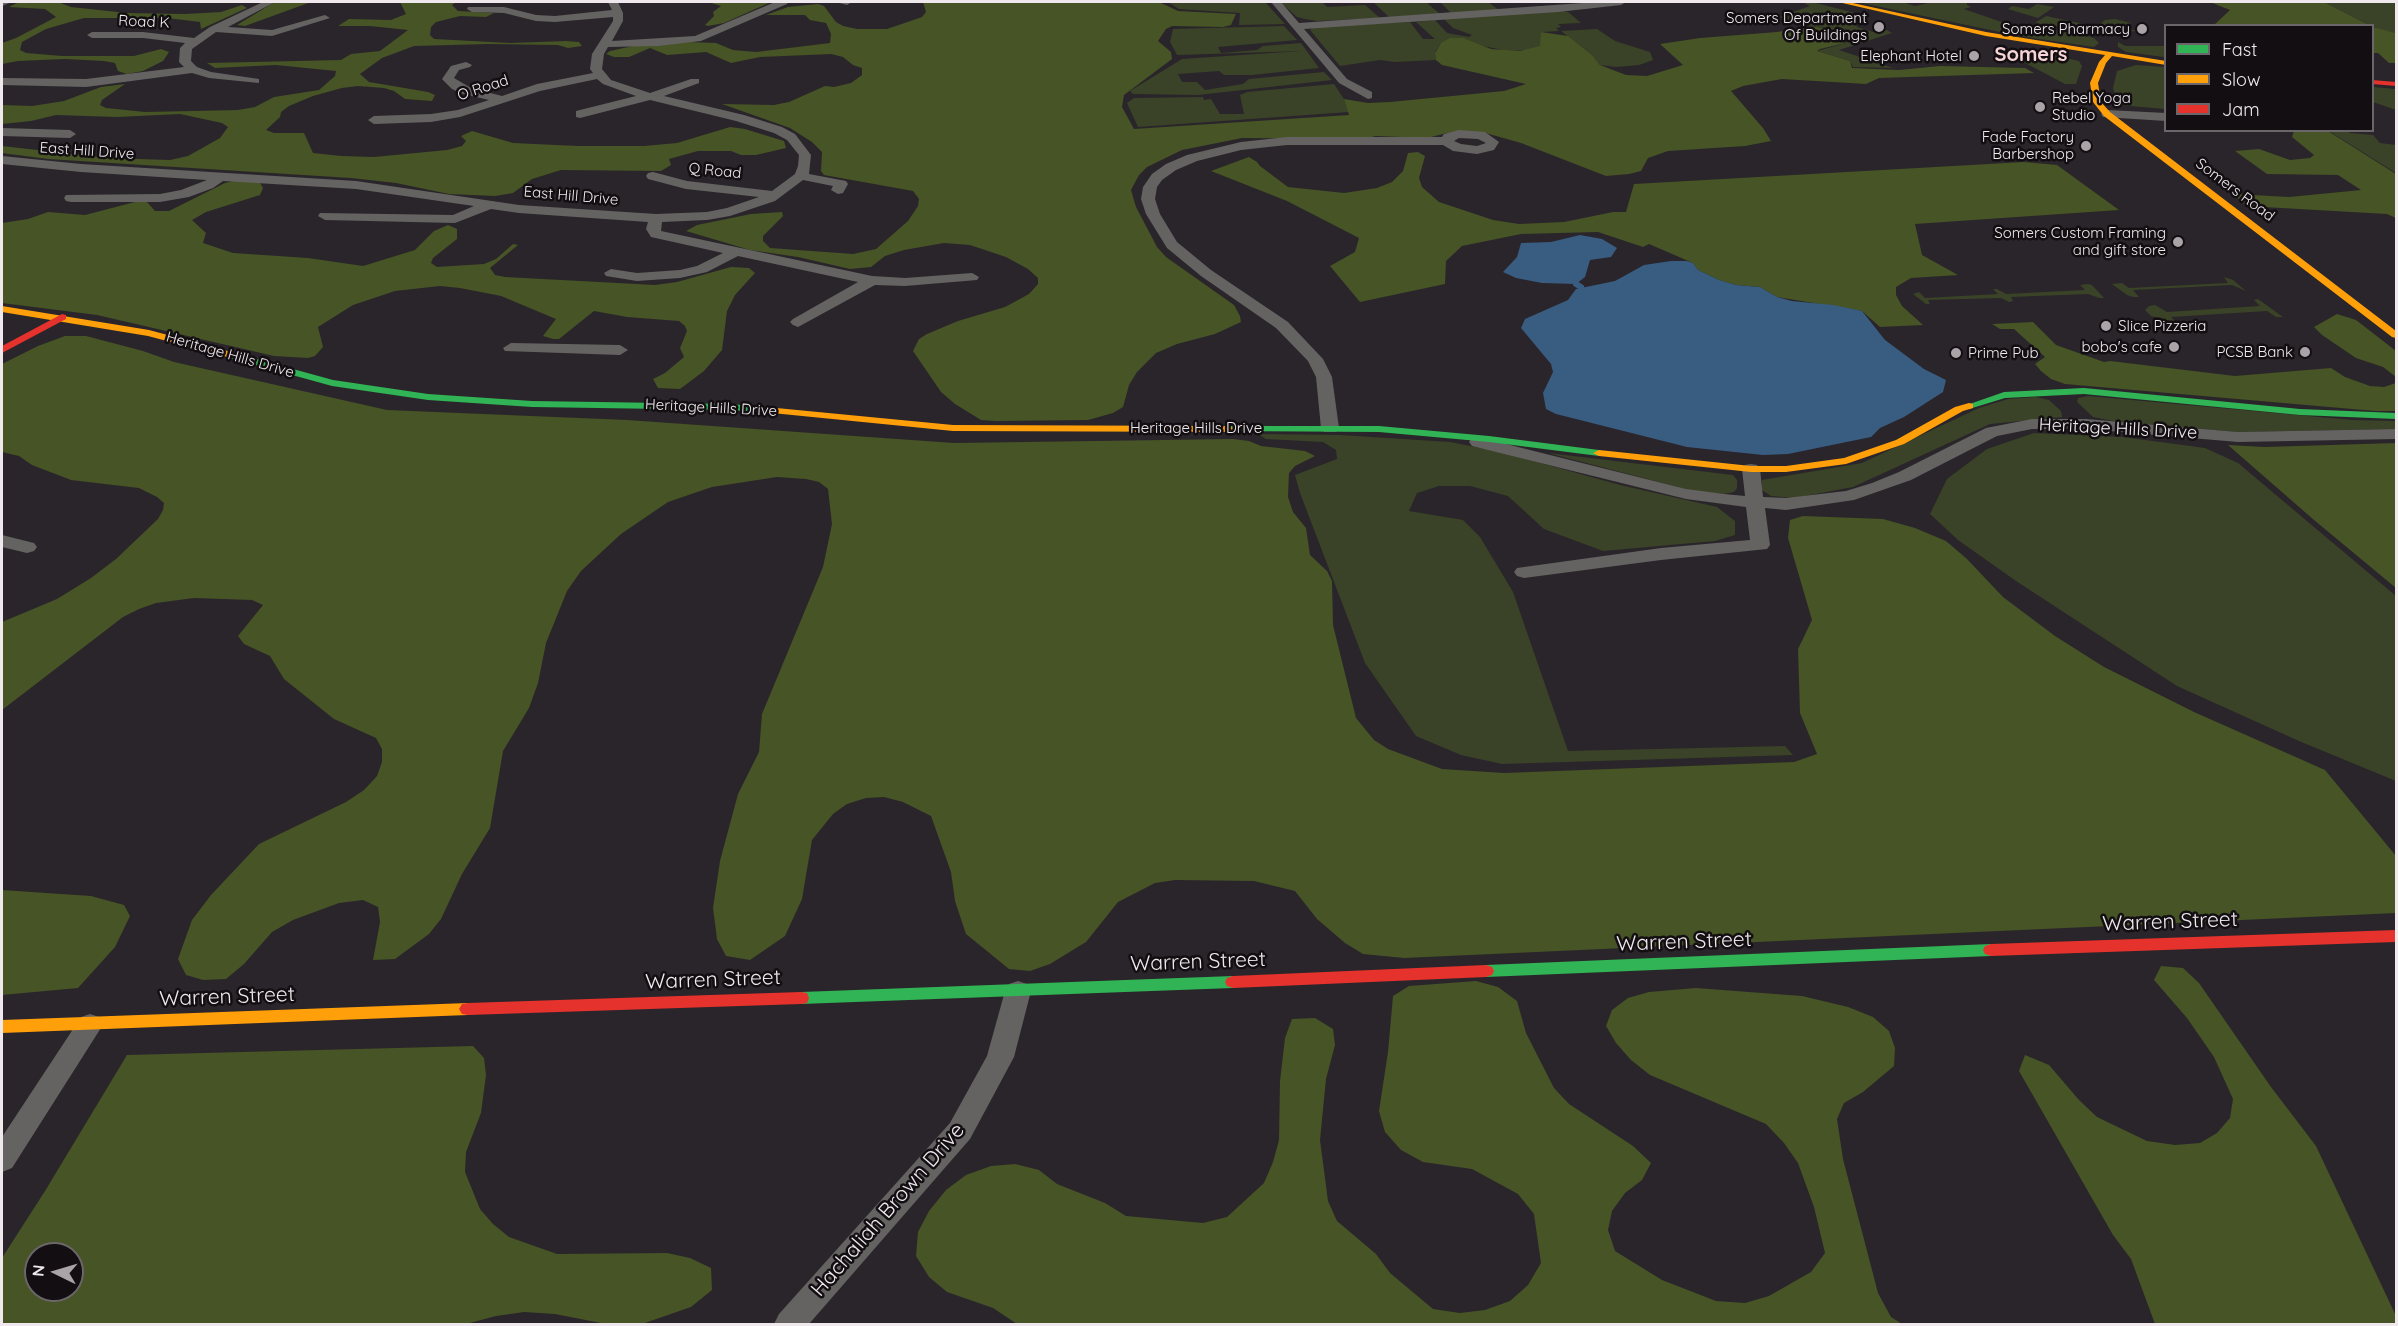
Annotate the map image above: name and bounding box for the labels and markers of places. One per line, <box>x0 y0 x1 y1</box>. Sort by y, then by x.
place label: Somers Department Of Buildings <box>1726 9 1867 44</box>
marker: Somers Department Of Buildings <box>1872 20 1886 34</box>
place label: Somers Pharmacy <box>2002 20 2130 38</box>
marker: Somers Pharmacy <box>2135 22 2149 36</box>
place label: Elephant Hotel <box>1860 47 1962 65</box>
marker: Elephant Hotel <box>1967 49 1981 63</box>
place label: Rebel Yoga Studio <box>2052 89 2131 124</box>
marker: Rebel Yoga Studio <box>2033 100 2047 114</box>
place label: Fade Factory Barbershop <box>1982 128 2074 163</box>
marker: Fade Factory Barbershop <box>2079 139 2093 153</box>
place label: Somers Custom Framing and gift store <box>1994 224 2166 259</box>
marker: Somers Custom Framing and gift store <box>2171 235 2185 249</box>
place label: Slice Pizzeria <box>2118 317 2206 335</box>
marker: Slice Pizzeria <box>2099 319 2113 333</box>
place label: bobo's cafe <box>2082 338 2162 356</box>
marker: bobo's cafe <box>2167 340 2181 354</box>
place label: PCSB Bank <box>2216 343 2293 361</box>
place label: Prime Pub <box>1968 344 2039 362</box>
marker: PCSB Bank <box>2298 345 2312 359</box>
marker: Prime Pub <box>1949 346 1963 360</box>

